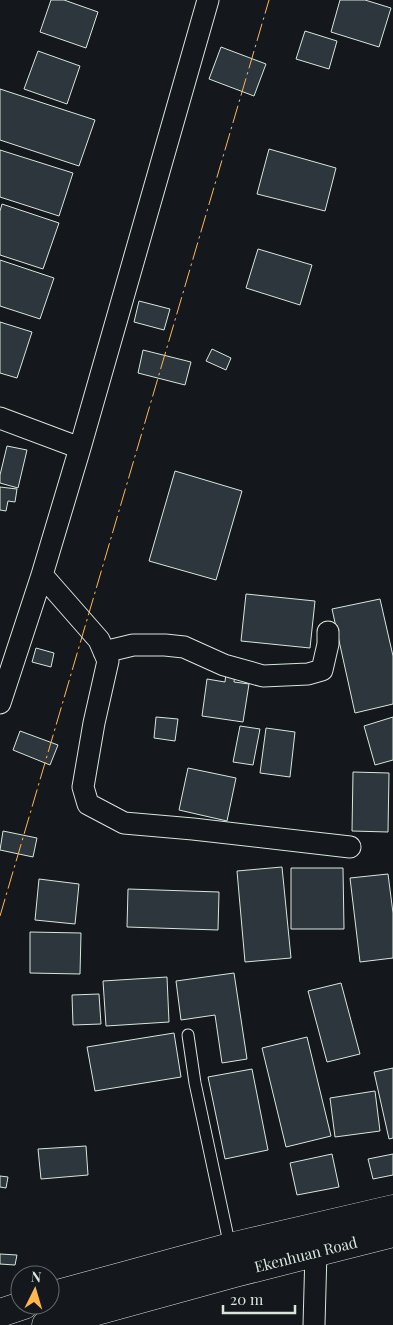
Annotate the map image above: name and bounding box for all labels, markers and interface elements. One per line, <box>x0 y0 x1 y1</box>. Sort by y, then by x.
street label: Ekenhuan Road <box>252 1232 360 1276</box>
north arrow <box>10 1265 60 1315</box>
text: N <box>30 1267 42 1286</box>
scale bar <box>223 1282 296 1314</box>
text: 20 m <box>230 1289 264 1309</box>

